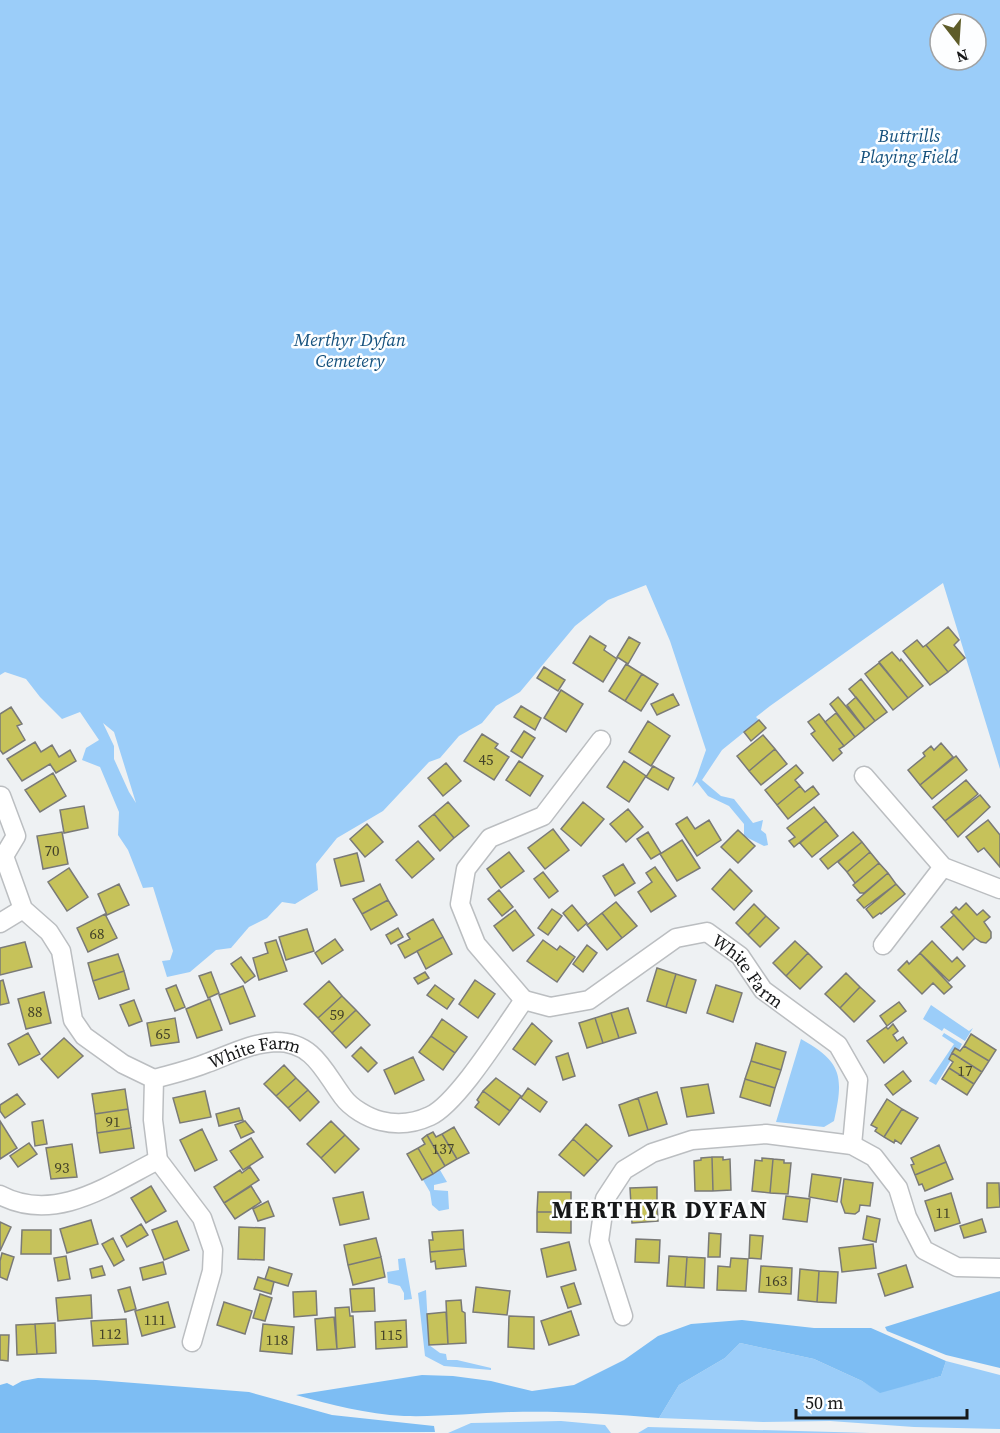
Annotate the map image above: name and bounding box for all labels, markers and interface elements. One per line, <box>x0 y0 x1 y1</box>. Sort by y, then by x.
north arrow <box>928 12 988 72</box>
text: N <box>953 44 971 69</box>
park label: Buttrills Playing Field <box>859 123 959 169</box>
park label: Merthyr Dyfan Cemetery <box>293 327 406 373</box>
house number: 45 <box>478 749 494 770</box>
house number: 70 <box>44 840 60 861</box>
house number: 68 <box>89 923 105 944</box>
street label: White Farm <box>707 927 789 1014</box>
house number: 88 <box>27 1001 43 1022</box>
house number: 59 <box>329 1004 345 1025</box>
house number: 65 <box>155 1023 171 1044</box>
street label: White Farm <box>204 1029 304 1074</box>
house number: 17 <box>957 1060 973 1081</box>
house number: 91 <box>105 1111 121 1132</box>
house number: 137 <box>432 1138 454 1159</box>
house number: 93 <box>54 1157 70 1178</box>
district label: MERTHYR DYFAN <box>552 1193 768 1226</box>
house number: 11 <box>935 1202 951 1223</box>
house number: 163 <box>765 1270 787 1291</box>
house number: 111 <box>144 1309 166 1330</box>
house number: 112 <box>99 1323 121 1344</box>
house number: 115 <box>380 1324 402 1345</box>
house number: 118 <box>266 1329 288 1350</box>
scale bar <box>796 1382 967 1420</box>
text: 50 m <box>805 1390 843 1415</box>

